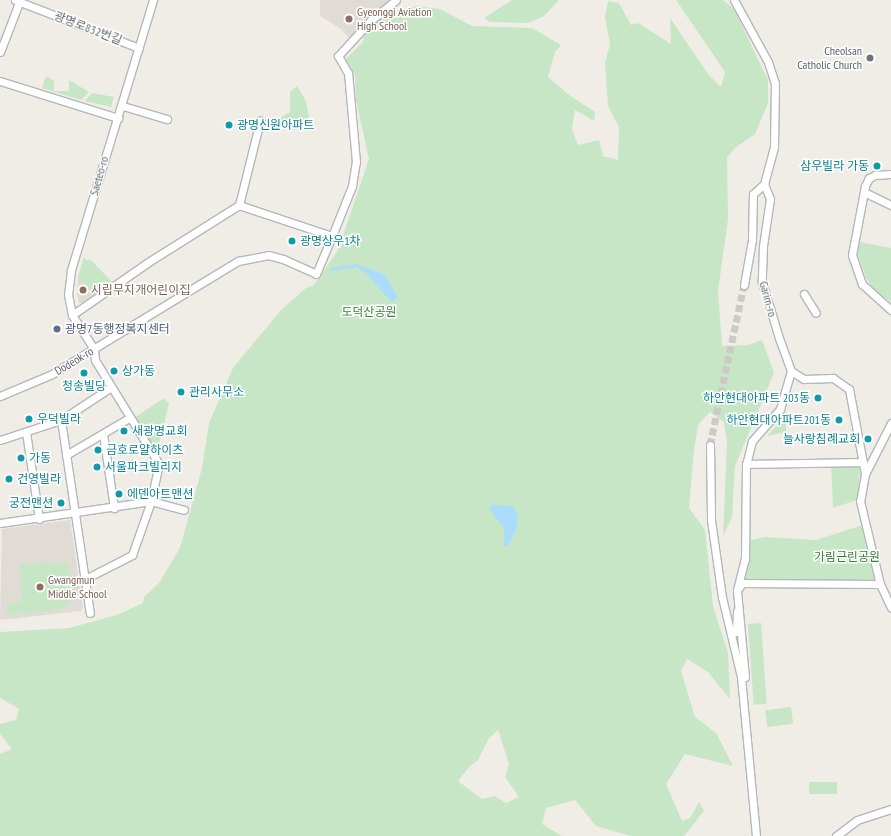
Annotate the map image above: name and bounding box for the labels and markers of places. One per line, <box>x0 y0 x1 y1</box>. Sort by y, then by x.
place label: Gyeonggi Aviation High School <box>357 5 432 33</box>
marker: Gyeonggi Aviation High School <box>344 14 354 24</box>
place label: Cheolsan Catholic Church <box>797 44 862 72</box>
marker: Cheolsan Catholic Church <box>865 53 875 63</box>
place label: 광명신원아파트 <box>237 118 314 132</box>
marker: 광명신원아파트 <box>224 120 234 130</box>
place label: 삼우빌라 가동 <box>800 159 869 173</box>
marker: 삼우빌라 가동 <box>872 161 882 171</box>
place label: 광명상우1차 <box>300 234 361 248</box>
marker: 광명상우1차 <box>287 236 297 246</box>
place label: 시립무지개어린이집 <box>91 283 190 297</box>
marker: 시립무지개어린이집 <box>78 285 88 295</box>
place label: 광명7동행정복지센터 <box>65 322 170 336</box>
marker: 광명7동행정복지센터 <box>52 324 62 334</box>
place label: 상가동 <box>122 364 155 378</box>
marker: 상가동 <box>109 366 119 376</box>
marker: 청송빌딩 <box>79 368 89 378</box>
place label: 청송빌딩 <box>62 379 106 393</box>
place label: 관리사무소 <box>189 385 244 399</box>
marker: 관리사무소 <box>176 387 186 397</box>
place label: 하안현대아파트 203동 <box>703 391 810 405</box>
marker: 하안현대아파트 203동 <box>813 393 823 403</box>
place label: 우덕빌라 <box>37 412 81 426</box>
place label: 하안현대아파트201동 <box>726 413 831 427</box>
marker: 우덕빌라 <box>24 414 34 424</box>
marker: 하안현대아파트201동 <box>834 415 844 425</box>
place label: 새광명교회 <box>132 424 187 438</box>
marker: 새광명교회 <box>119 426 129 436</box>
place label: 늘사랑침례교회 <box>783 432 860 446</box>
marker: 늘사랑침례교회 <box>863 434 873 444</box>
place label: 금호로얄하이츠 <box>106 443 183 457</box>
marker: 금호로얄하이츠 <box>93 445 103 455</box>
place label: 가동 <box>29 451 51 465</box>
marker: 가동 <box>16 453 26 463</box>
place label: 서울파크빌리지 <box>105 460 182 474</box>
marker: 서울파크빌리지 <box>92 462 102 472</box>
place label: 건영빌라 <box>17 472 61 486</box>
marker: 건영빌라 <box>4 474 14 484</box>
place label: 에덴아트맨션 <box>127 487 193 501</box>
marker: 에덴아트맨션 <box>114 489 124 499</box>
place label: 궁전맨션 <box>9 496 53 510</box>
marker: 궁전맨션 <box>56 498 66 508</box>
place label: Gwangmun Middle School <box>48 573 107 601</box>
marker: Gwangmun Middle School <box>35 582 45 592</box>

